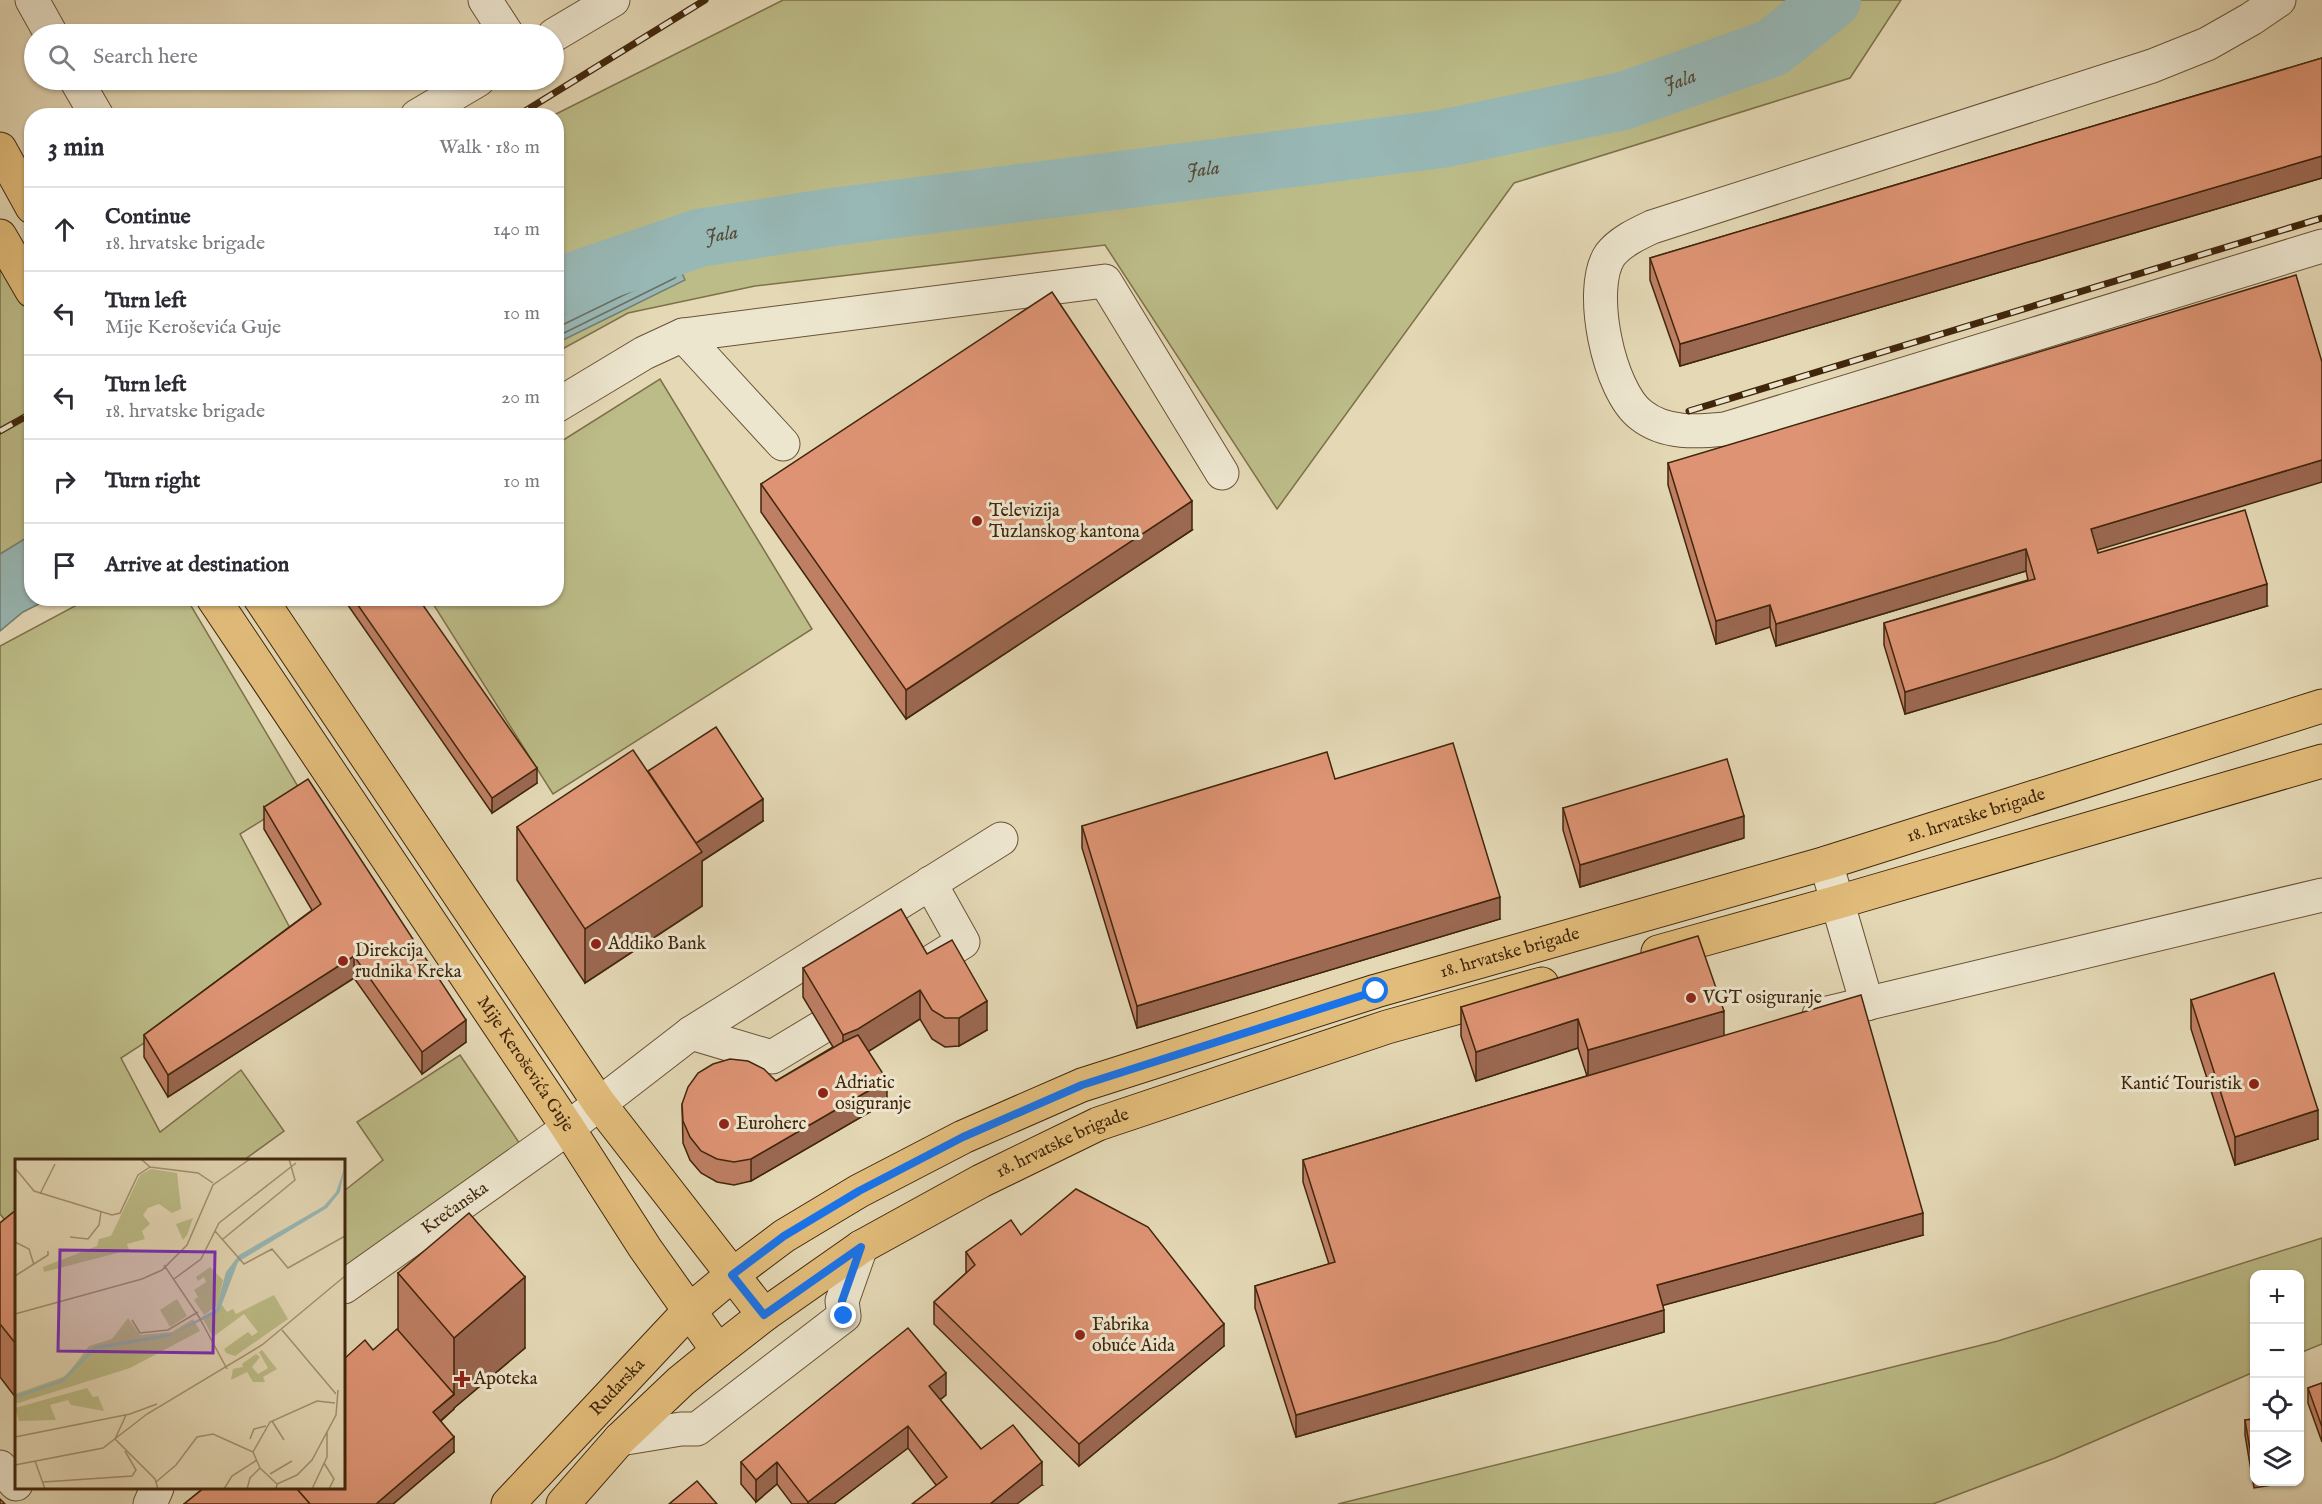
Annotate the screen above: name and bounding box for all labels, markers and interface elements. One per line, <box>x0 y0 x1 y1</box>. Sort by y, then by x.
search box <box>24 24 564 90</box>
icon: search <box>45 41 78 74</box>
text: Search here <box>93 43 198 71</box>
water label: Jala <box>1660 63 1700 98</box>
text: 3 min <box>48 131 104 164</box>
text: Walk · 180 m <box>439 135 540 160</box>
water label: Jala <box>1185 155 1221 184</box>
text: Continue <box>105 203 191 231</box>
icon: ahead <box>48 213 81 246</box>
text: 140 m <box>493 217 540 242</box>
water label: Jala <box>703 220 740 249</box>
text: 18. hrvatske brigade <box>105 231 265 256</box>
text: Turn left <box>105 287 187 315</box>
icon: left <box>48 297 81 330</box>
text: 10 m <box>503 301 540 326</box>
text: Mije Keroševića Guje <box>105 315 281 340</box>
text: Turn left <box>105 371 187 399</box>
icon: left <box>48 381 81 414</box>
text: 20 m <box>501 385 540 410</box>
text: 18. hrvatske brigade <box>105 399 265 424</box>
icon: right <box>48 465 81 498</box>
text: Turn right <box>105 467 200 495</box>
text: 10 m <box>503 469 540 494</box>
place label: Televizija Tuzlanskog kantona <box>989 500 1140 544</box>
marker: Televizija Tuzlanskog kantona <box>970 514 984 528</box>
icon: arrive <box>48 549 81 582</box>
text: Arrive at destination <box>105 551 289 579</box>
street label: 18. hrvatske brigade <box>1904 783 2048 848</box>
street label: 18. hrvatske brigade <box>1437 922 1582 984</box>
place label: Addiko Bank <box>607 933 707 956</box>
marker: Addiko Bank <box>589 937 603 951</box>
place label: Direkcija rudnika Kreka <box>355 940 462 984</box>
marker: Direkcija rudnika Kreka <box>336 954 350 968</box>
route start <box>1362 977 1388 1003</box>
place label: VGT osiguranje <box>1702 987 1822 1010</box>
marker: VGT osiguranje <box>1684 991 1698 1005</box>
street label: Mije Keroševića Guje <box>471 992 579 1136</box>
place label: Adriatic osiguranje <box>834 1072 911 1116</box>
place label: Kantić Touristik <box>2120 1073 2242 1096</box>
marker: Kantić Touristik <box>2247 1077 2261 1091</box>
marker: Adriatic osiguranje <box>816 1086 830 1100</box>
street label: 18. hrvatske brigade <box>992 1103 1132 1184</box>
place label: Euroherc <box>736 1113 806 1136</box>
marker: Euroherc <box>717 1117 731 1131</box>
inset map <box>15 1159 345 1489</box>
street label: Krečanska <box>417 1177 493 1240</box>
map controls <box>2250 1270 2304 1486</box>
button: + <box>2250 1270 2304 1324</box>
route end <box>830 1302 856 1328</box>
place label: Fabrika obuće Aida <box>1092 1314 1175 1358</box>
button: − <box>2250 1324 2304 1378</box>
marker: Fabrika obuće Aida <box>1073 1328 1087 1342</box>
street label: Rudarska <box>585 1353 650 1421</box>
place label: Apoteka <box>473 1368 538 1391</box>
marker: Apoteka <box>455 1372 469 1386</box>
button: locate <box>2250 1378 2304 1432</box>
button: layers <box>2250 1432 2304 1486</box>

